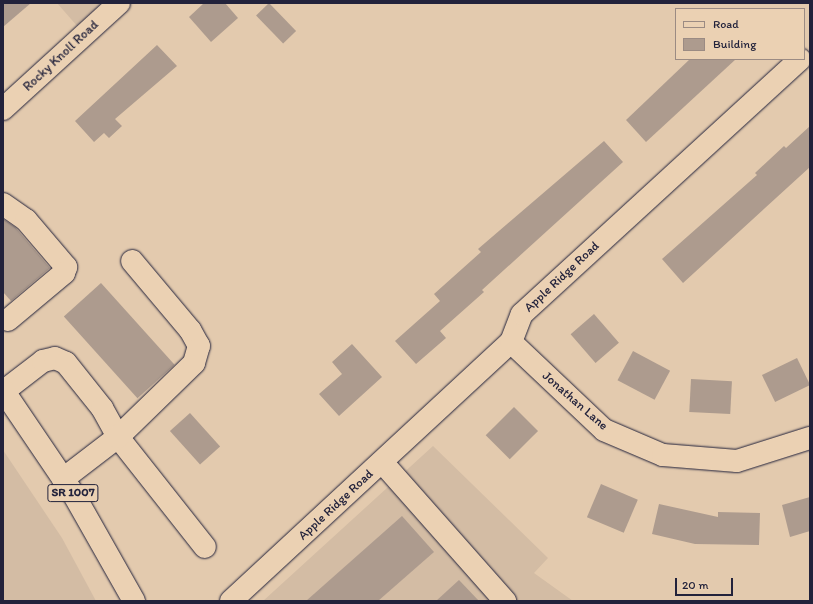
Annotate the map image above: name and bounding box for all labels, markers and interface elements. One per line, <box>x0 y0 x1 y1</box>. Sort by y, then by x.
legend <box>675 8 805 60</box>
street label: Rocky Knoll Road <box>20 17 102 95</box>
text: Road <box>713 17 739 31</box>
text: Building <box>713 37 756 51</box>
street label: Apple Ridge Road <box>521 238 603 316</box>
street label: Jonathan Lane <box>539 368 611 434</box>
street label: Apple Ridge Road <box>295 466 377 544</box>
road number: SR 1007 <box>47 483 99 503</box>
scale bar <box>677 570 735 596</box>
text: 20 m <box>682 578 709 592</box>

